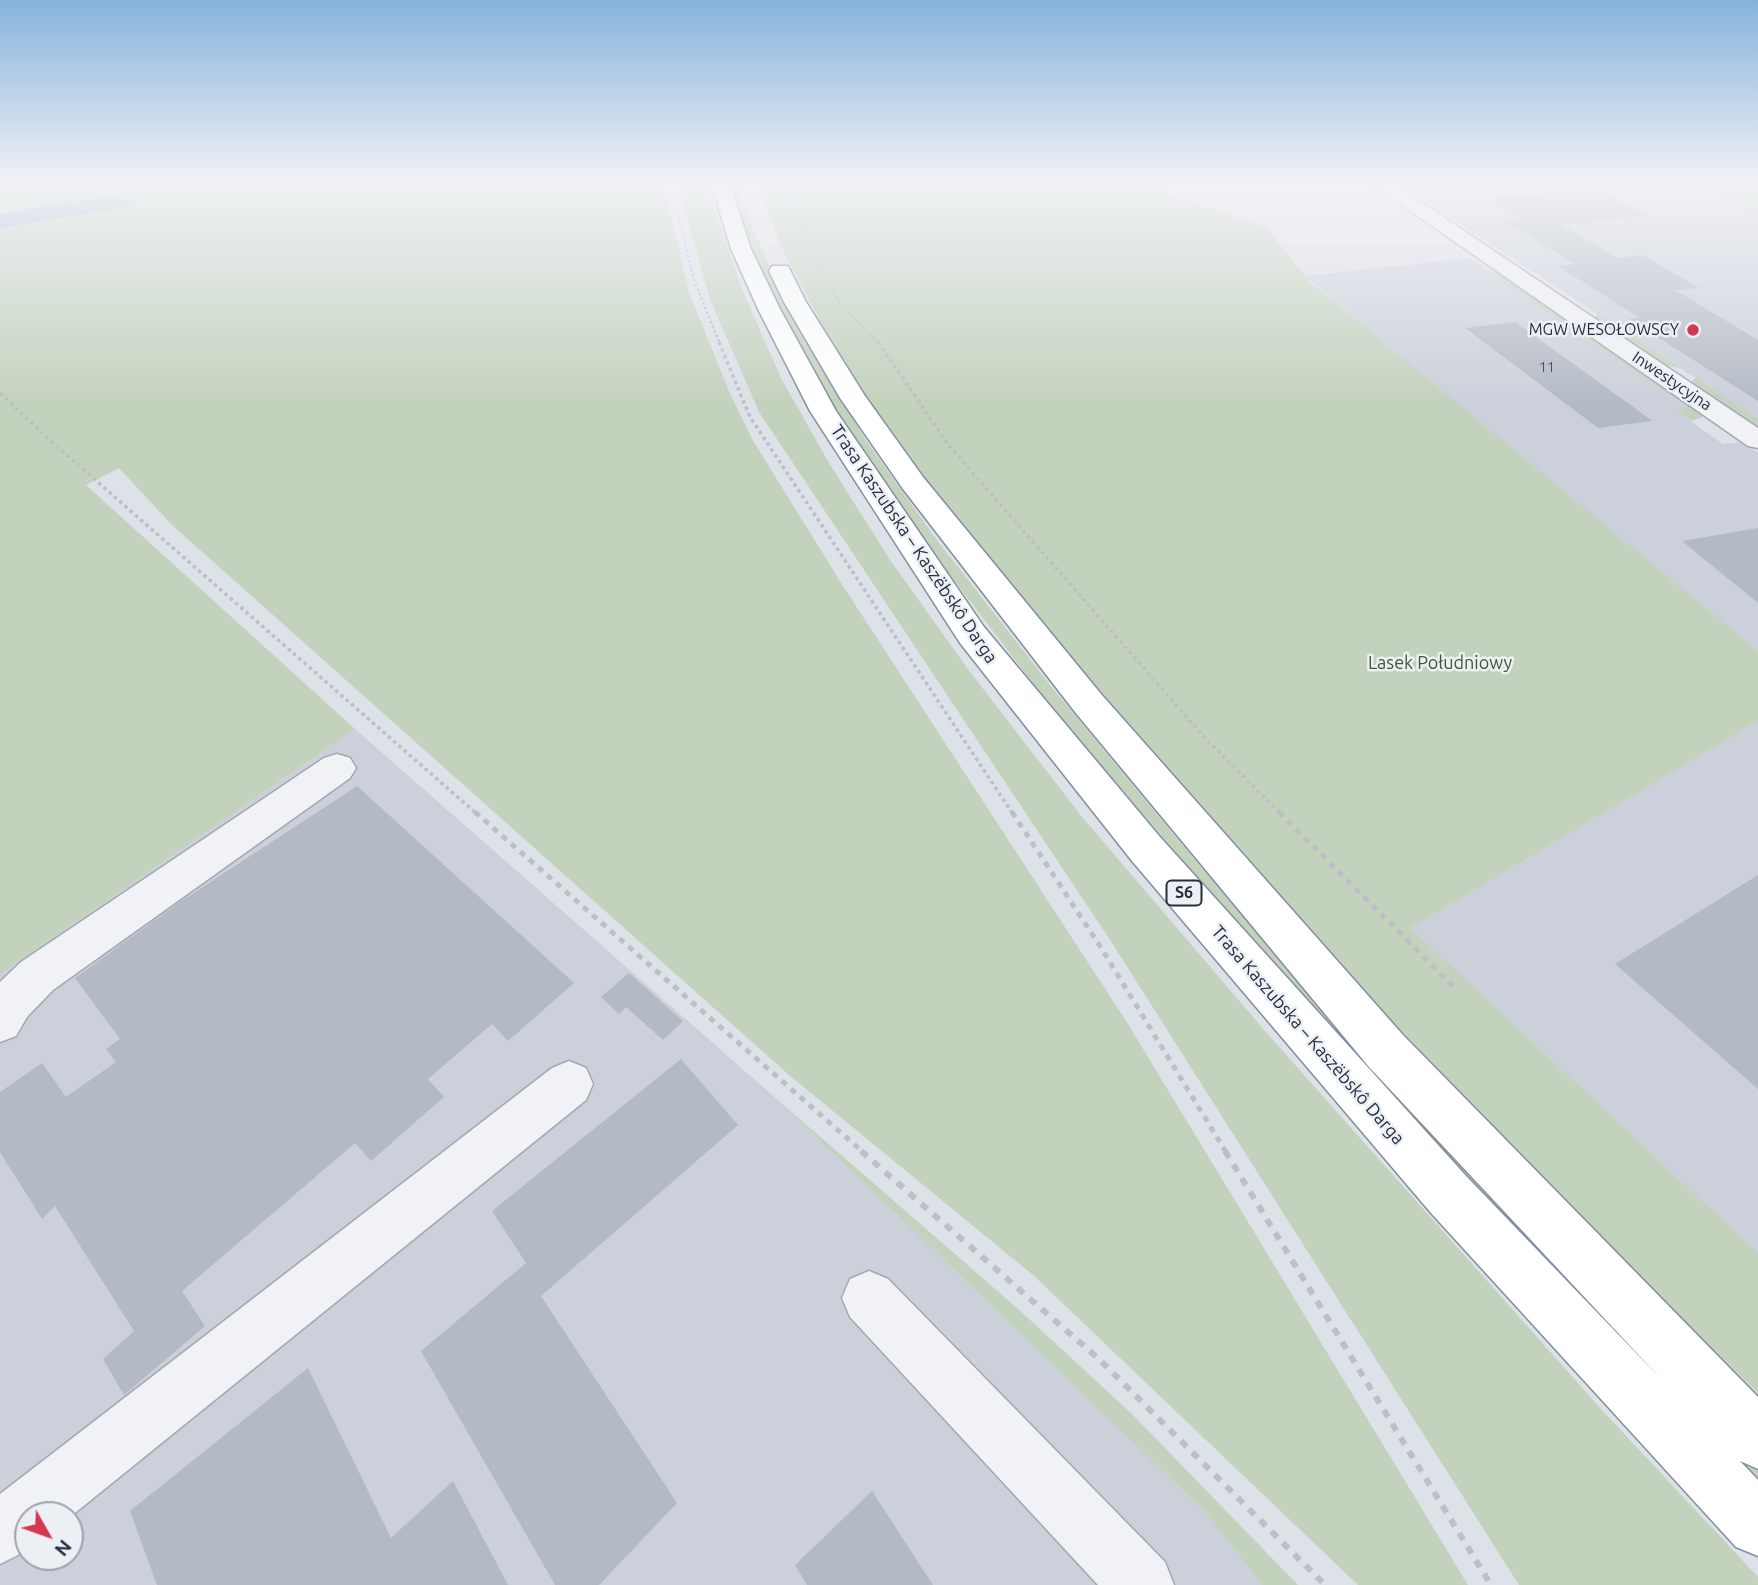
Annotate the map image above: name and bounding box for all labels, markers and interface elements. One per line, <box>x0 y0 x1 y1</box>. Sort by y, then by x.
place label: MGW WESOŁOWSCY <box>1529 320 1679 340</box>
marker: MGW WESOŁOWSCY <box>1685 322 1701 338</box>
street label: Inwestycyjna <box>1629 347 1715 415</box>
house number: 11 <box>1539 359 1555 375</box>
street label: Trasa Kaszubska – Kaszëbskô Darga <box>826 421 1002 667</box>
park label: Lasek Południowy <box>1368 652 1512 674</box>
road number: S6 <box>1166 880 1202 906</box>
street label: Trasa Kaszubska – Kaszëbskô Darga <box>1207 921 1409 1149</box>
north arrow <box>14 1501 84 1571</box>
text: N <box>51 1536 77 1561</box>

